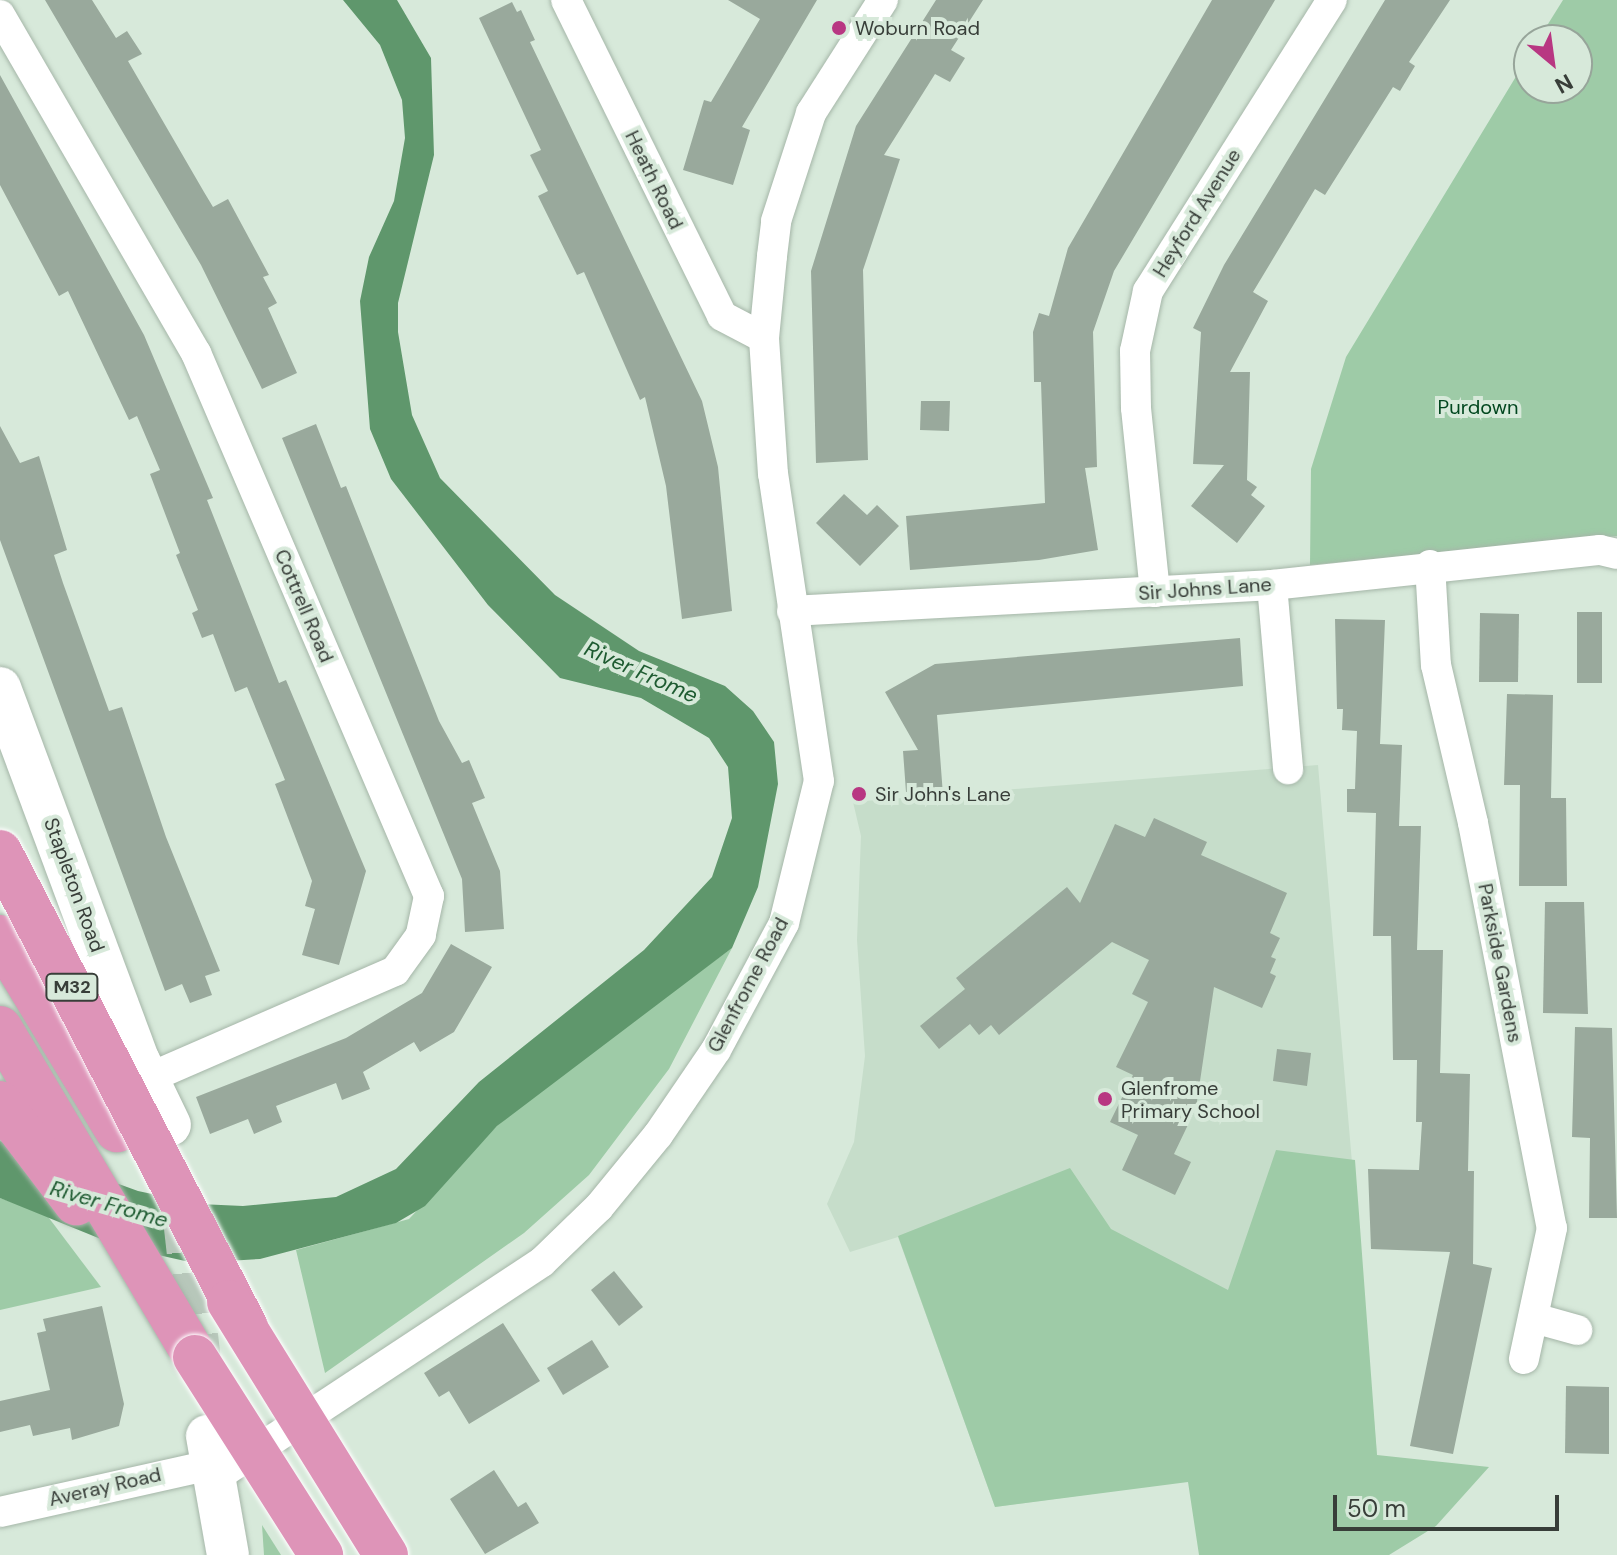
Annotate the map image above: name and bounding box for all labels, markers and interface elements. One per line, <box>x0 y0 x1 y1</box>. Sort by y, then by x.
place label: Woburn Road <box>855 16 980 40</box>
marker: Woburn Road <box>830 19 848 37</box>
north arrow <box>1513 24 1593 104</box>
text: N <box>1550 67 1578 100</box>
street label: Heath Road <box>620 127 688 233</box>
street label: Heyford Avenue <box>1148 144 1246 282</box>
park label: Purdown <box>1438 395 1518 419</box>
street label: Cottrell Road <box>269 546 339 666</box>
street label: Sir Johns Lane <box>1138 572 1272 606</box>
water label: River Frome <box>580 635 702 709</box>
place label: Sir John's Lane <box>875 782 1011 806</box>
marker: Sir John's Lane <box>850 785 868 803</box>
street label: Stapleton Road <box>39 815 109 955</box>
street label: Parkside Gardens <box>1473 881 1527 1045</box>
street label: Glenfrome Road <box>702 913 794 1057</box>
road number: M32 <box>44 973 100 1001</box>
place label: Glenfrome Primary School <box>1121 1076 1260 1123</box>
marker: Glenfrome Primary School <box>1096 1090 1114 1108</box>
water label: River Frome <box>47 1175 171 1233</box>
street label: Averay Road <box>46 1462 164 1512</box>
scale bar <box>1337 1479 1563 1529</box>
text: 50 m <box>1347 1493 1406 1524</box>

